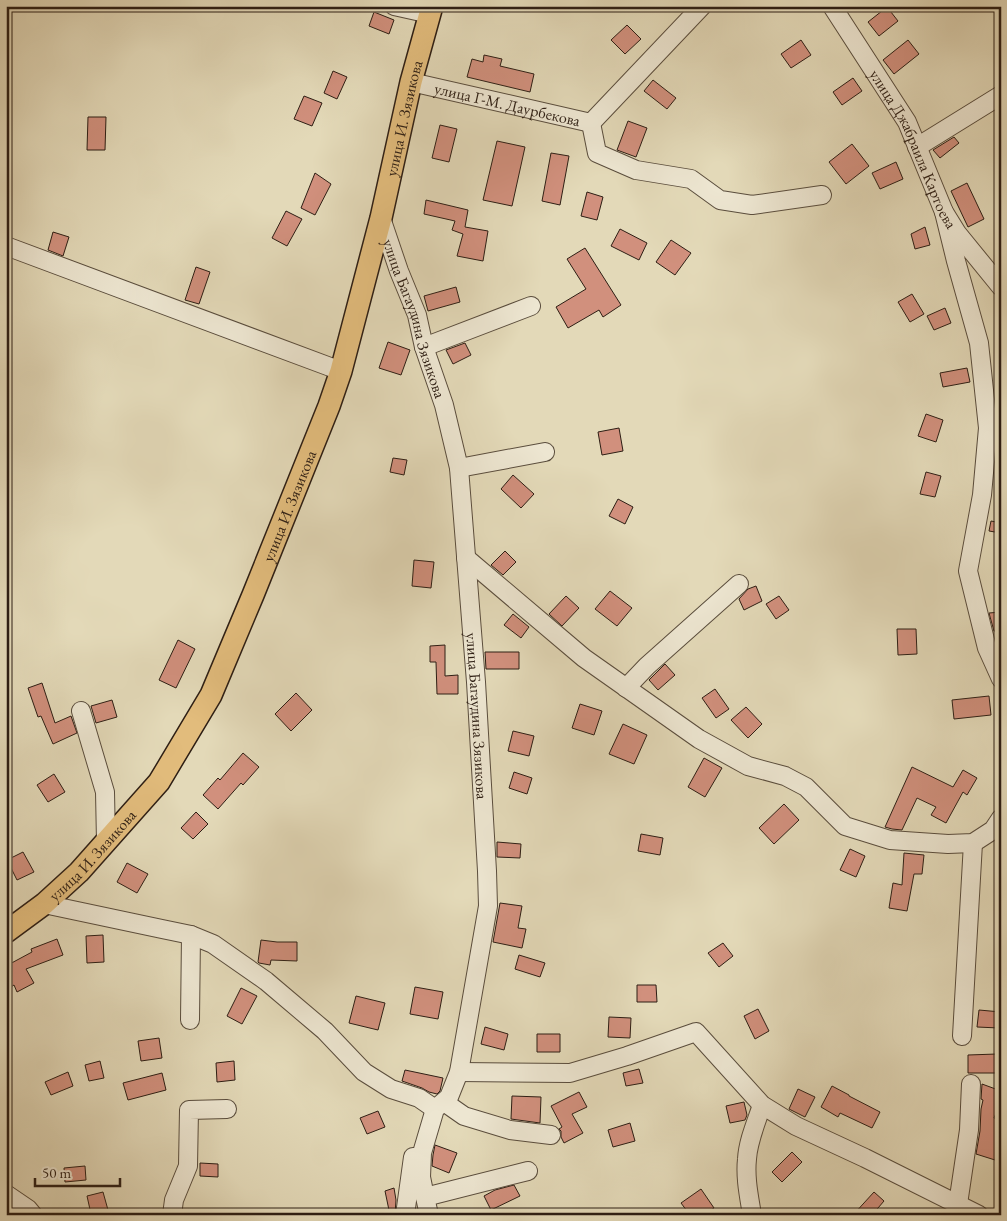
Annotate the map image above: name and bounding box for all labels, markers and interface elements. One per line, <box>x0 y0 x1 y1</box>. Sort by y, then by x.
street label: улица И. Зязикова <box>380 57 428 178</box>
street label: улица Джабраила Картоева <box>865 65 962 233</box>
street label: улица Г-М. Даурбекова <box>432 78 583 131</box>
street label: улица Багаудина Зязикова <box>378 236 451 401</box>
street label: улица И. Зязикова <box>257 446 321 565</box>
street label: улица Багаудина Зязикова <box>461 632 493 800</box>
street label: улица И. Зязикова <box>44 805 141 906</box>
scale bar <box>35 1156 120 1188</box>
text: 50 m <box>42 1163 71 1182</box>

